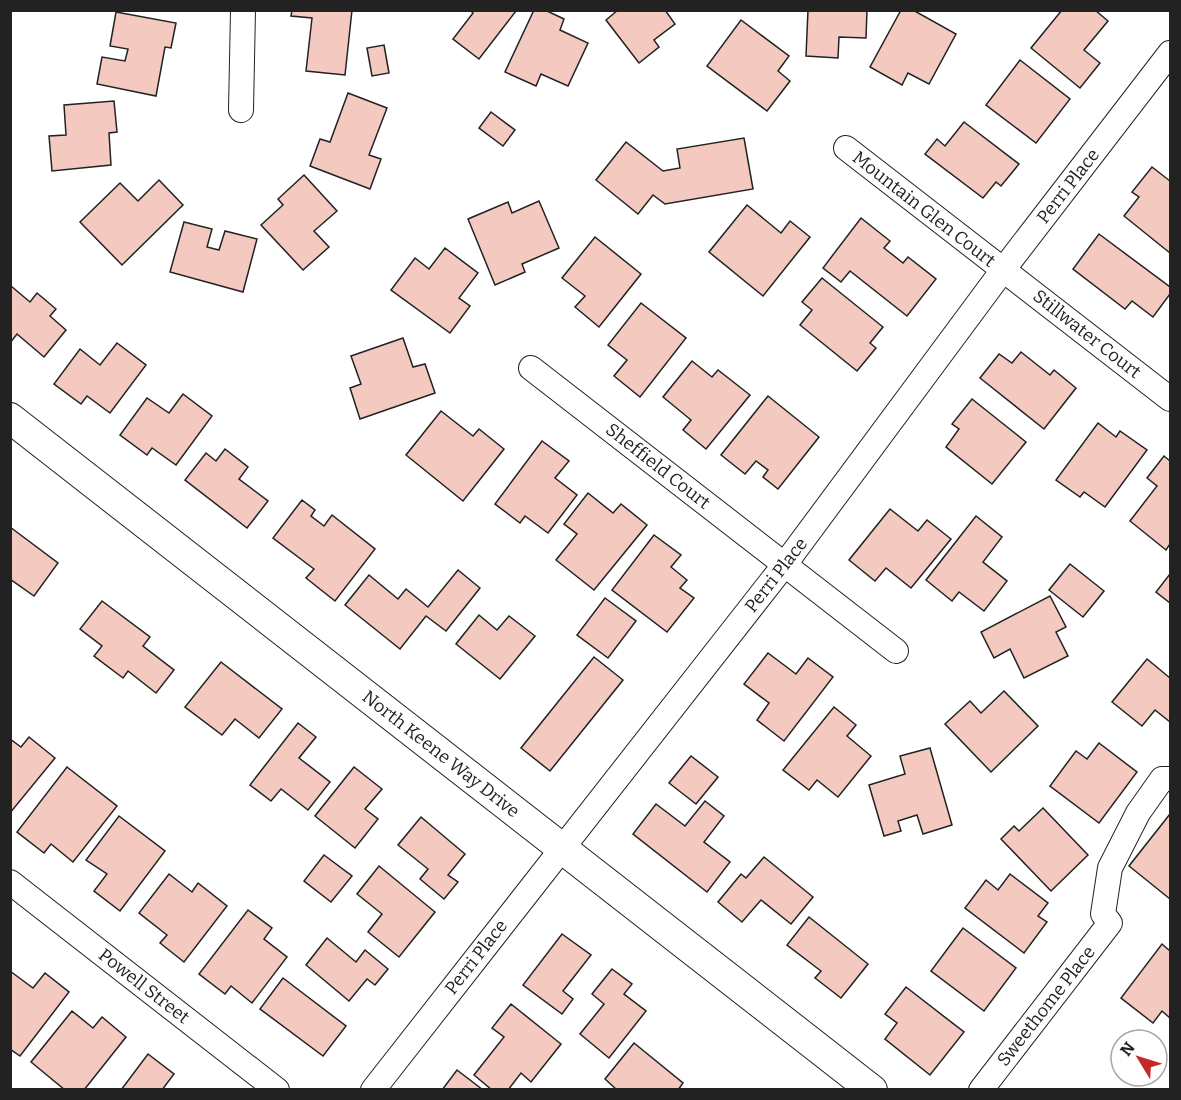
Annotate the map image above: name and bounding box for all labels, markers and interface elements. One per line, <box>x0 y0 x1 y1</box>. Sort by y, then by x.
street label: Perri Place <box>1032 144 1104 228</box>
street label: Mountain Glen Court <box>848 146 1000 272</box>
street label: Stillwater Court <box>1029 285 1146 383</box>
street label: Sheffield Court <box>601 418 715 514</box>
street label: Perri Place <box>740 533 812 617</box>
street label: North Keene Way Drive <box>358 686 524 822</box>
street label: Perri Place <box>440 915 512 999</box>
street label: Sweethome Place <box>992 942 1100 1070</box>
street label: Powell Street <box>94 944 194 1029</box>
north arrow <box>1109 1028 1169 1088</box>
text: N <box>1116 1038 1139 1060</box>

